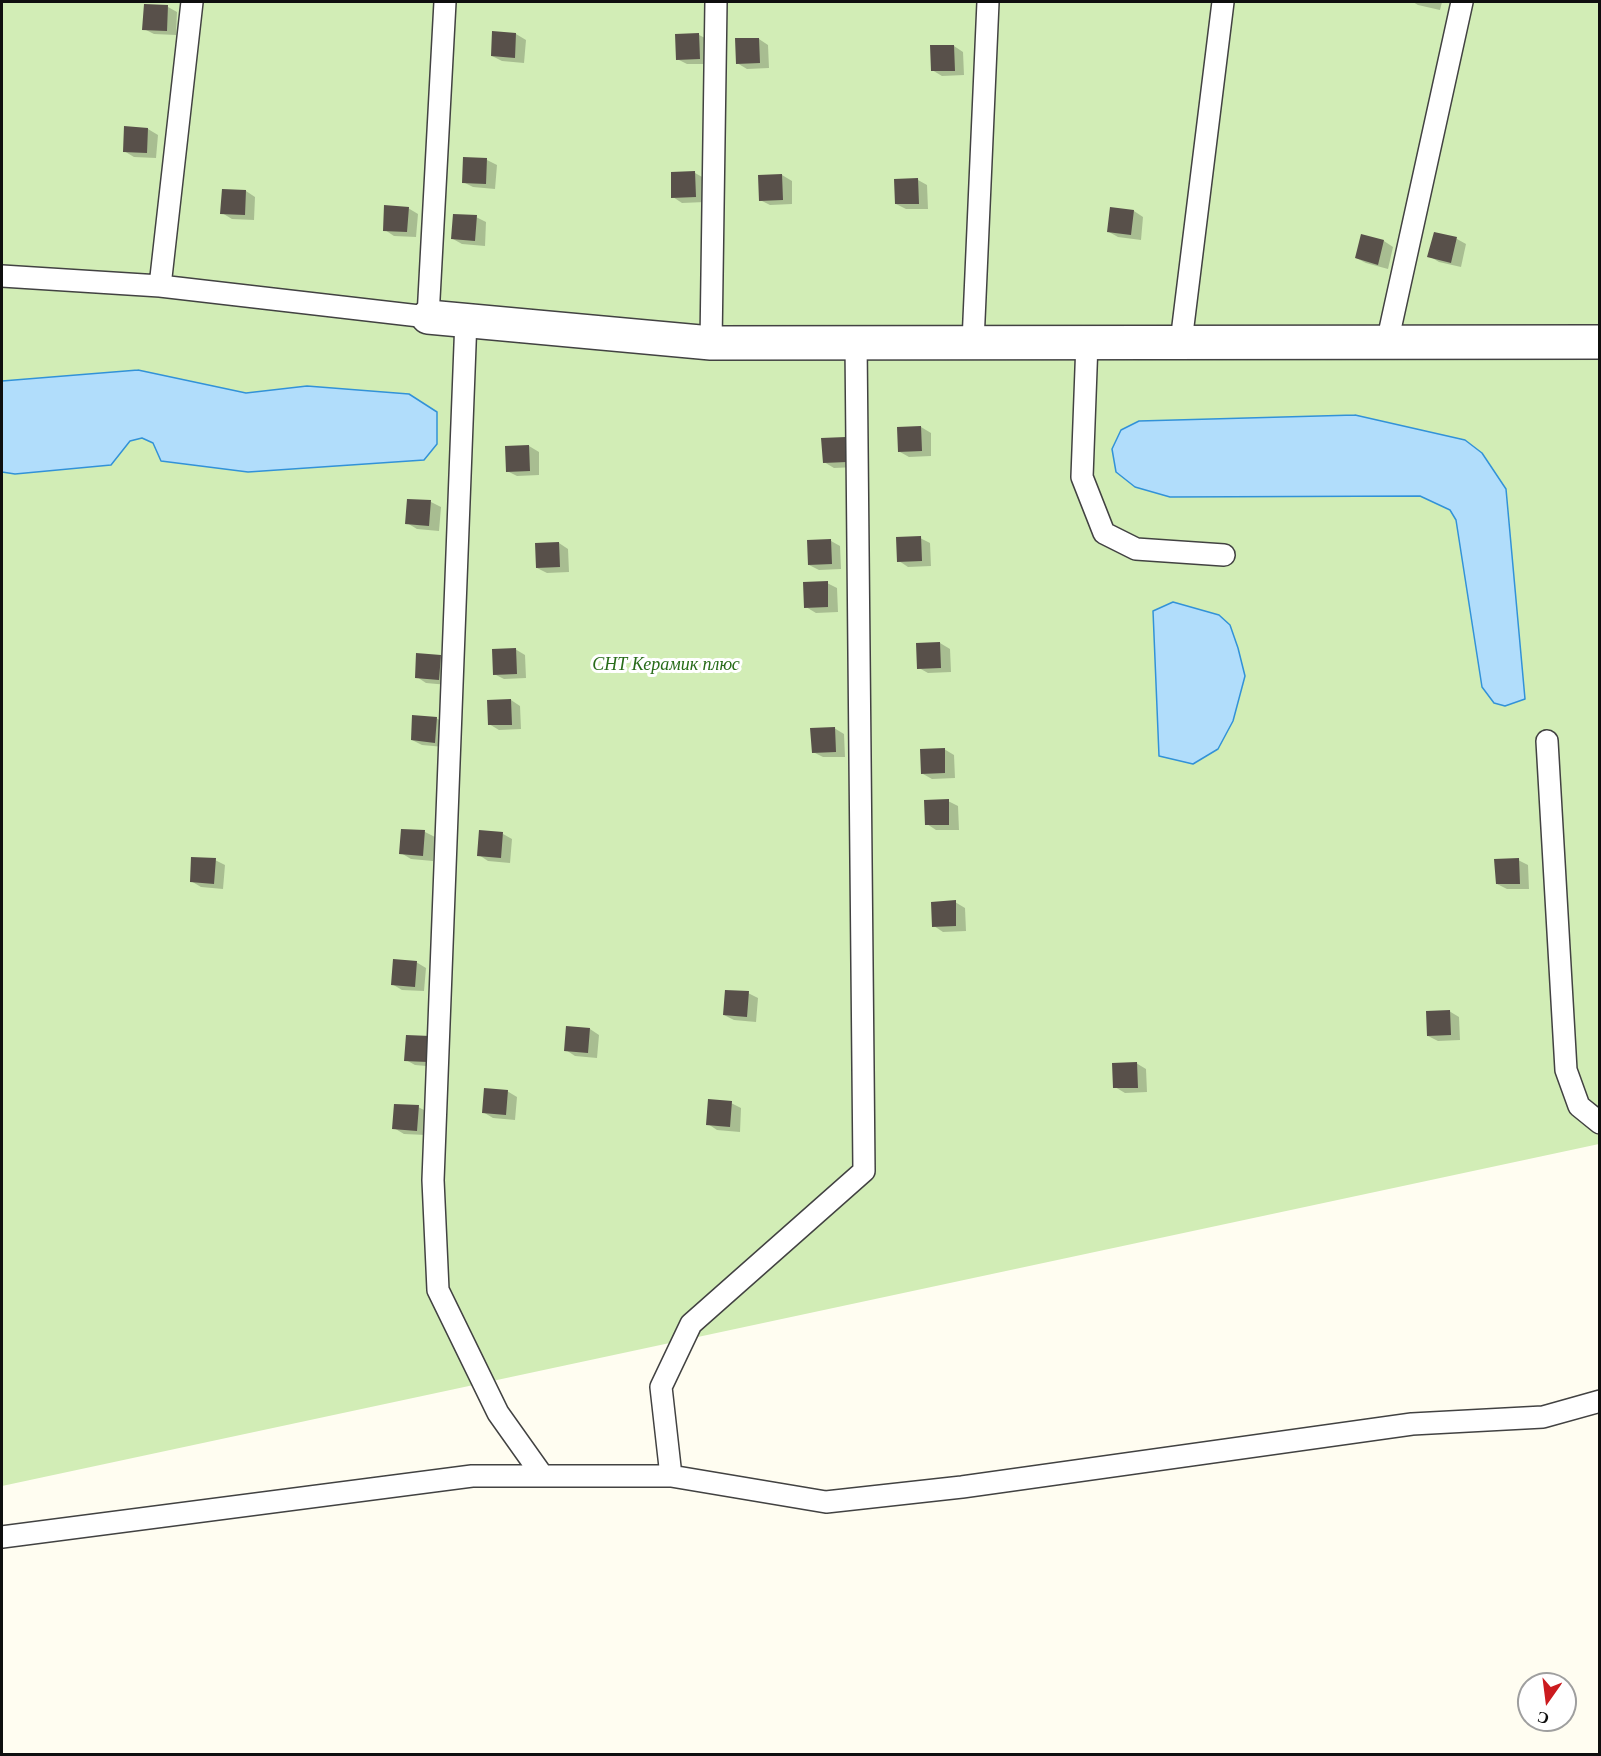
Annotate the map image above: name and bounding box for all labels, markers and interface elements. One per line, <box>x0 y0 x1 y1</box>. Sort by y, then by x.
park label: СНТ Керамик плюс <box>592 654 740 676</box>
north arrow <box>1517 1672 1577 1732</box>
text: С <box>1535 1708 1551 1728</box>

